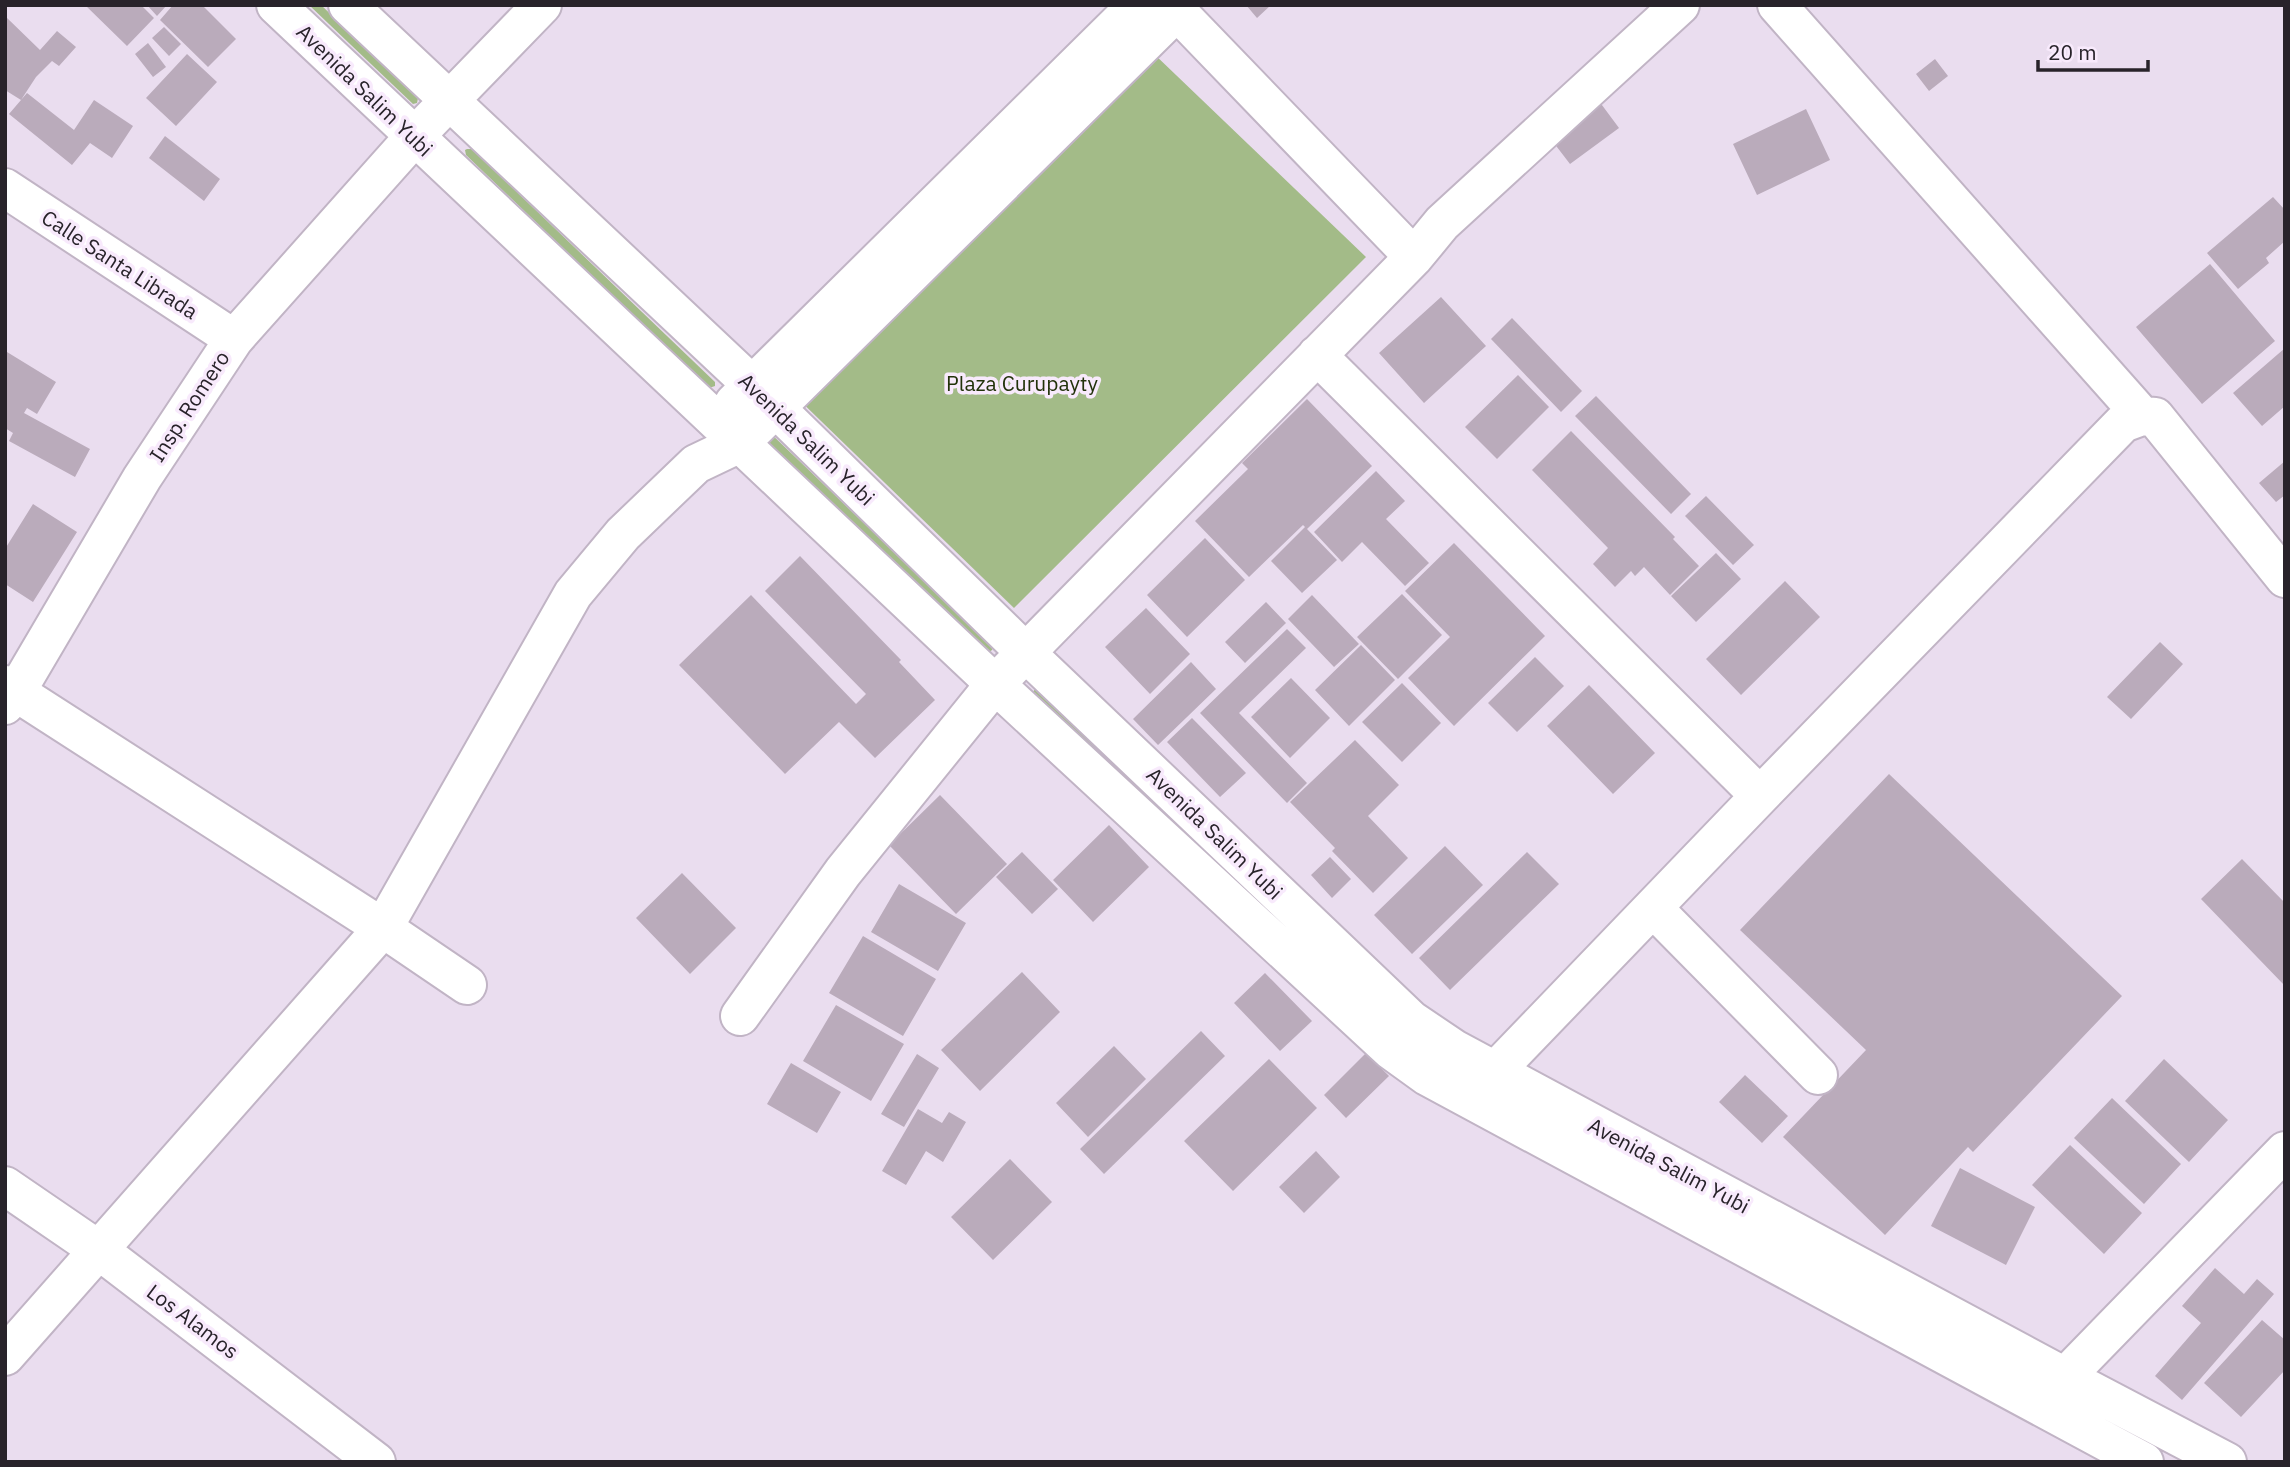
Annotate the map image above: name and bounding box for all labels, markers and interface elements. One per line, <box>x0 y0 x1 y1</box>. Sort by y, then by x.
street label: Avenida Salim Yubi <box>291 18 439 162</box>
scale bar <box>2038 28 2148 72</box>
text: 20 m <box>2048 38 2097 66</box>
street label: Calle Santa Librada <box>36 203 204 325</box>
street label: Insp. Romero <box>143 345 235 467</box>
street label: Avenida Salim Yubi <box>733 367 881 511</box>
park label: Plaza Curupayty <box>946 369 1098 397</box>
street label: Avenida Salim Yubi <box>1141 761 1289 905</box>
street label: Avenida Salim Yubi <box>1583 1111 1755 1219</box>
street label: Los Alamos <box>141 1277 245 1365</box>

